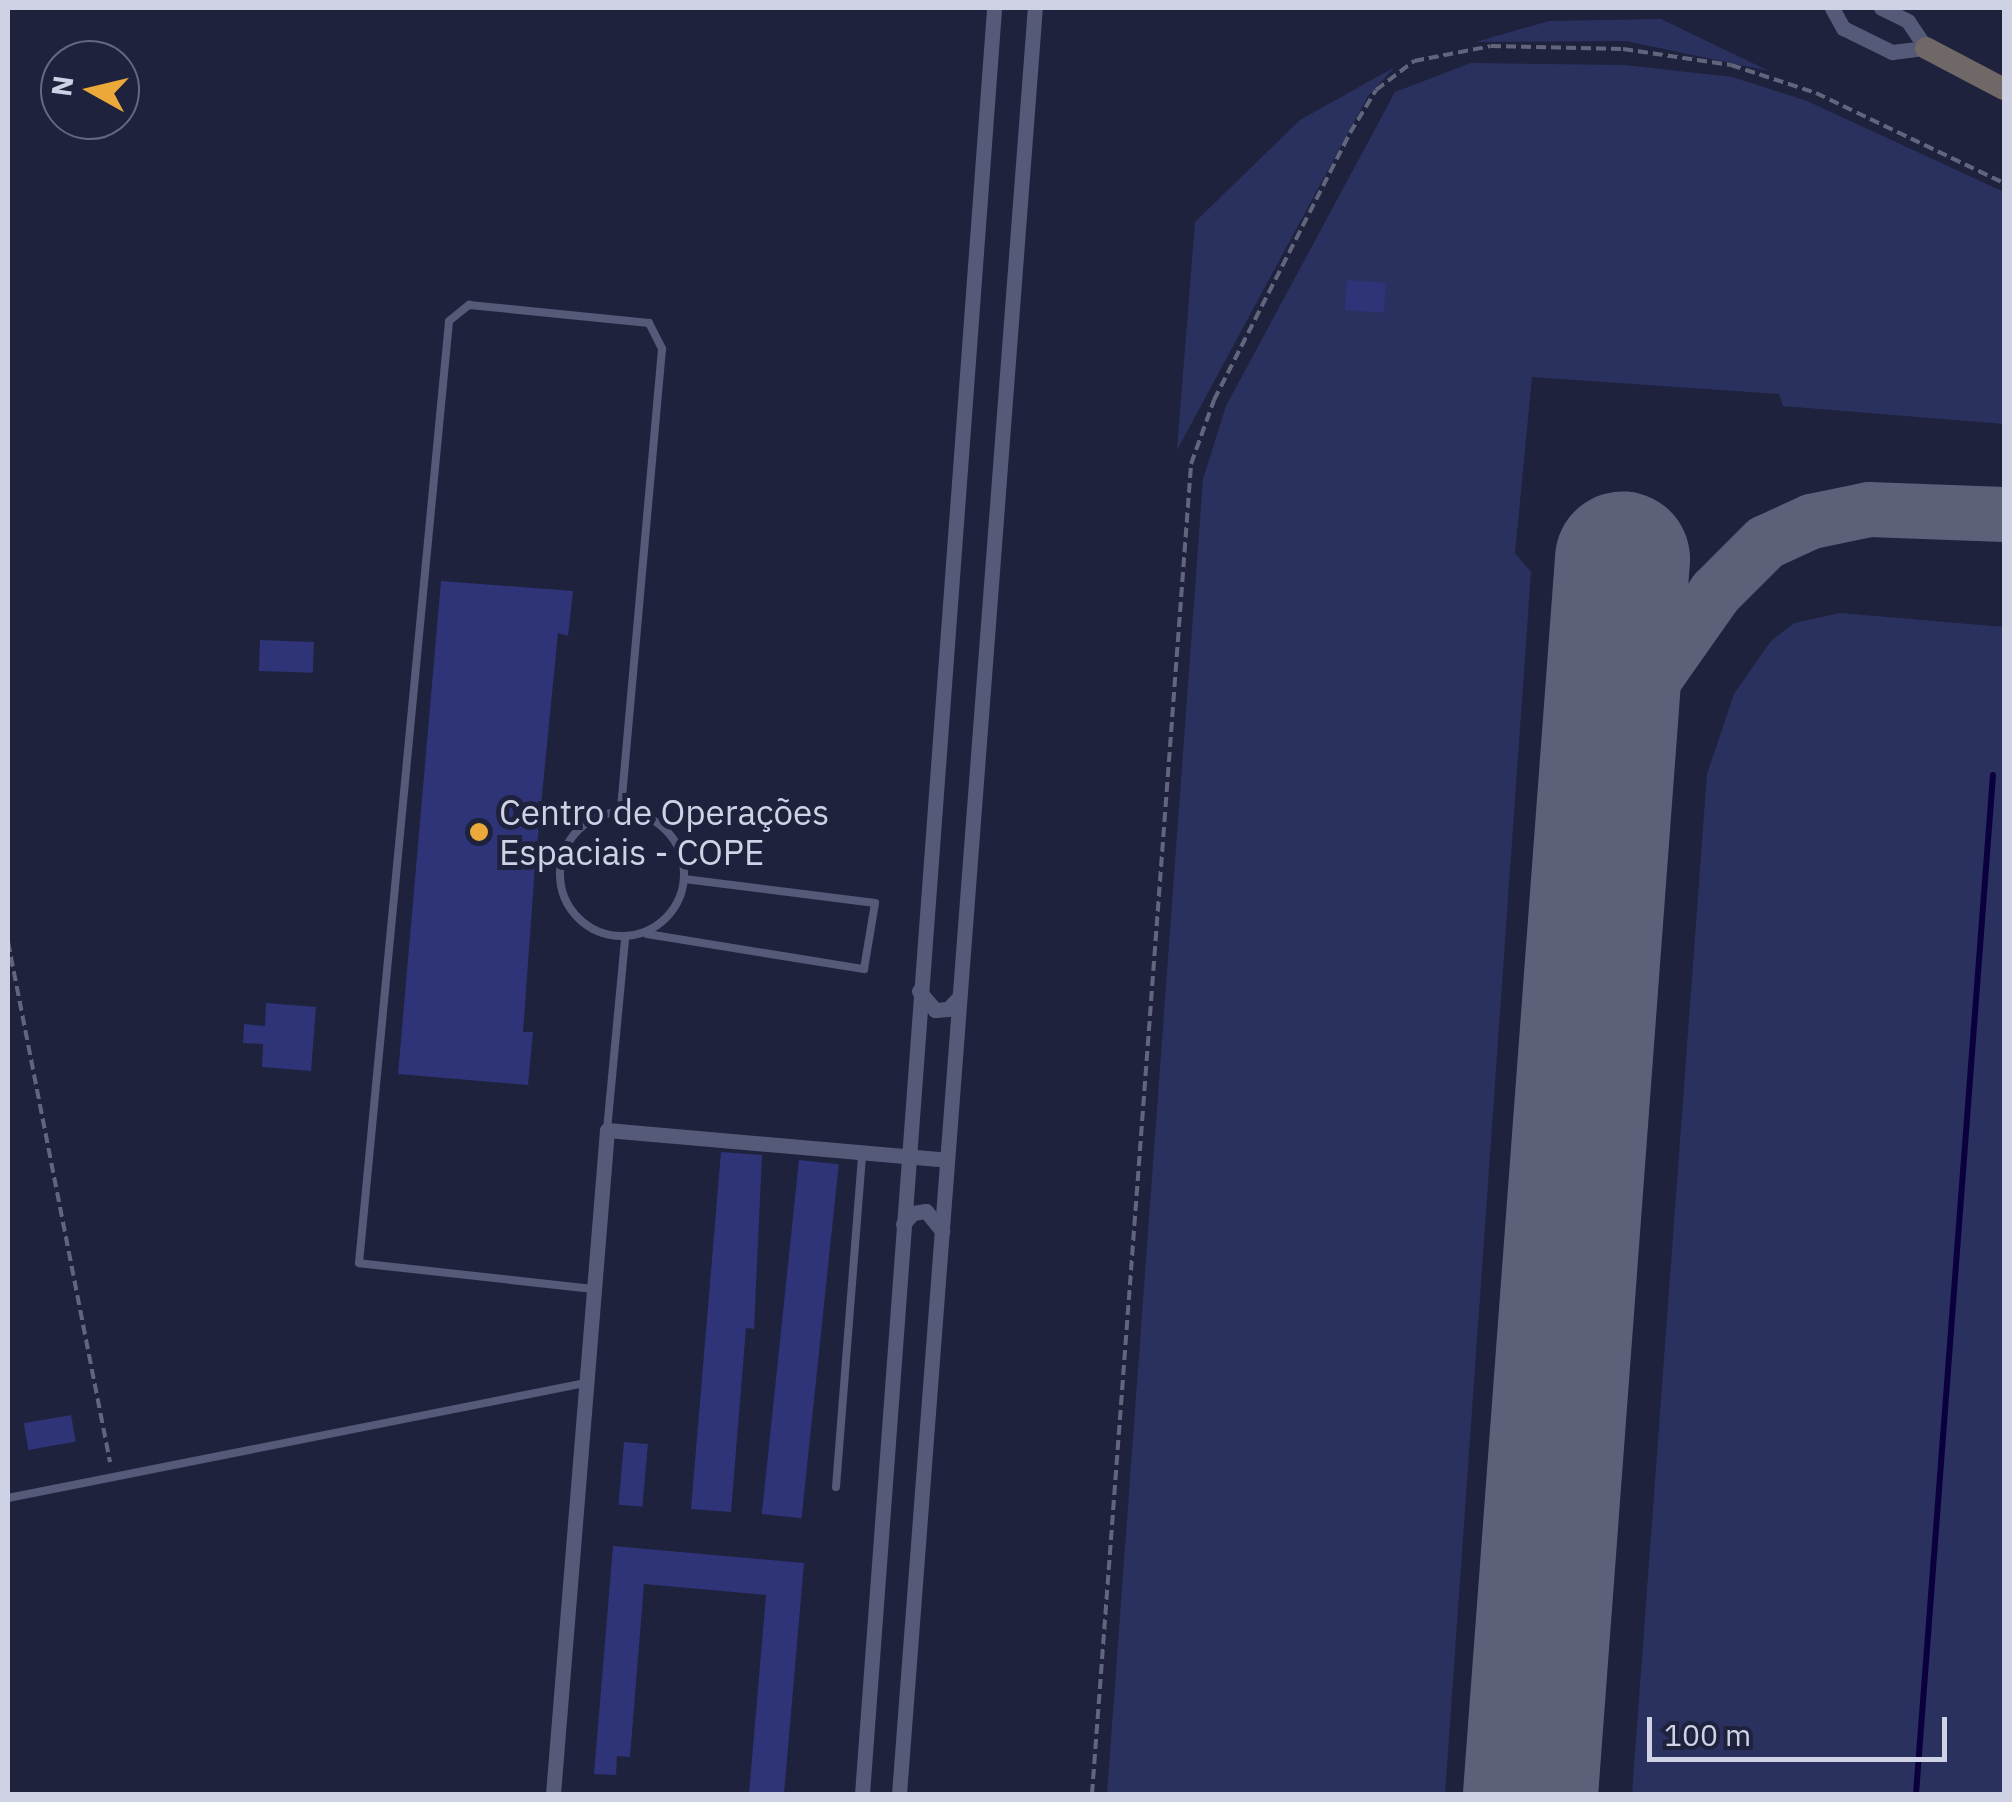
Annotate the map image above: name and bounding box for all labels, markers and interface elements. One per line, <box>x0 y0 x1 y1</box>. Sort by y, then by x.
north arrow <box>40 40 140 140</box>
text: N <box>42 73 82 99</box>
place label: Centro de Operações Espaciais - COPE <box>499 791 829 873</box>
marker: Centro de Operações Espaciais - COPE <box>468 821 490 843</box>
scale bar <box>1652 1697 1952 1759</box>
text: 100 m <box>1664 1715 1751 1754</box>

